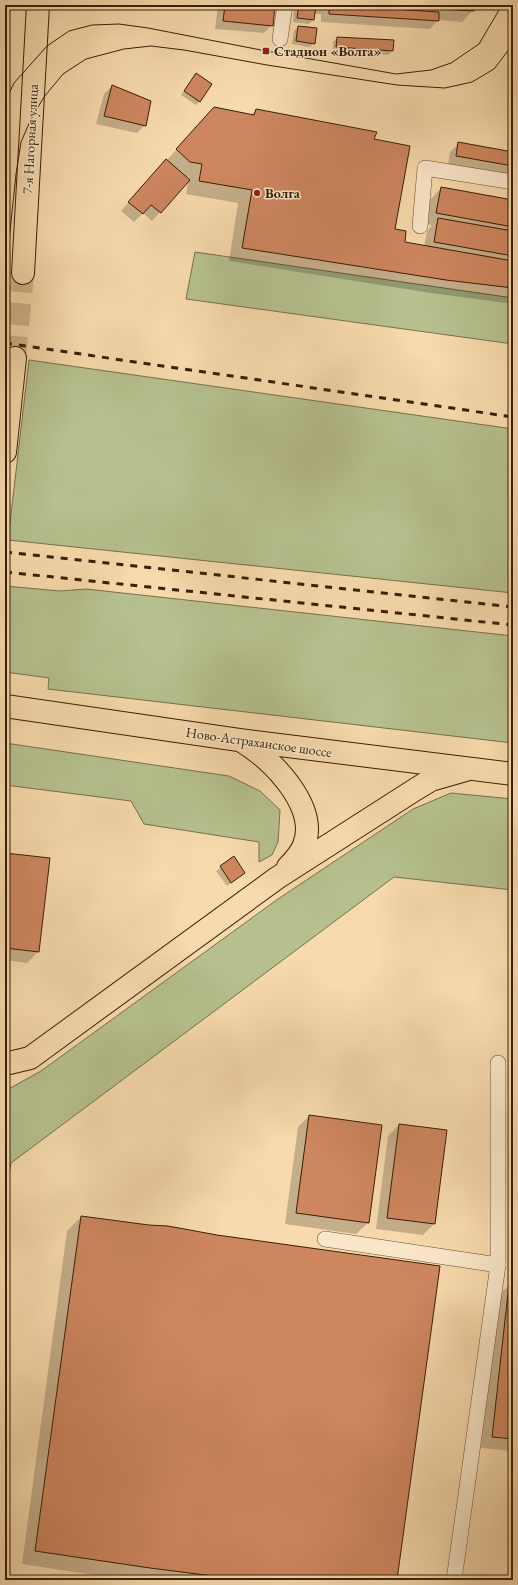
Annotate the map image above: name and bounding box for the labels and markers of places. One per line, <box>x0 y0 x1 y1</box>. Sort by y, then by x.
place label: Стадион «Волга» <box>274 42 382 60</box>
marker: Стадион «Волга» <box>261 46 271 56</box>
place label: Волга <box>265 184 301 202</box>
marker: Волга <box>252 188 262 198</box>

